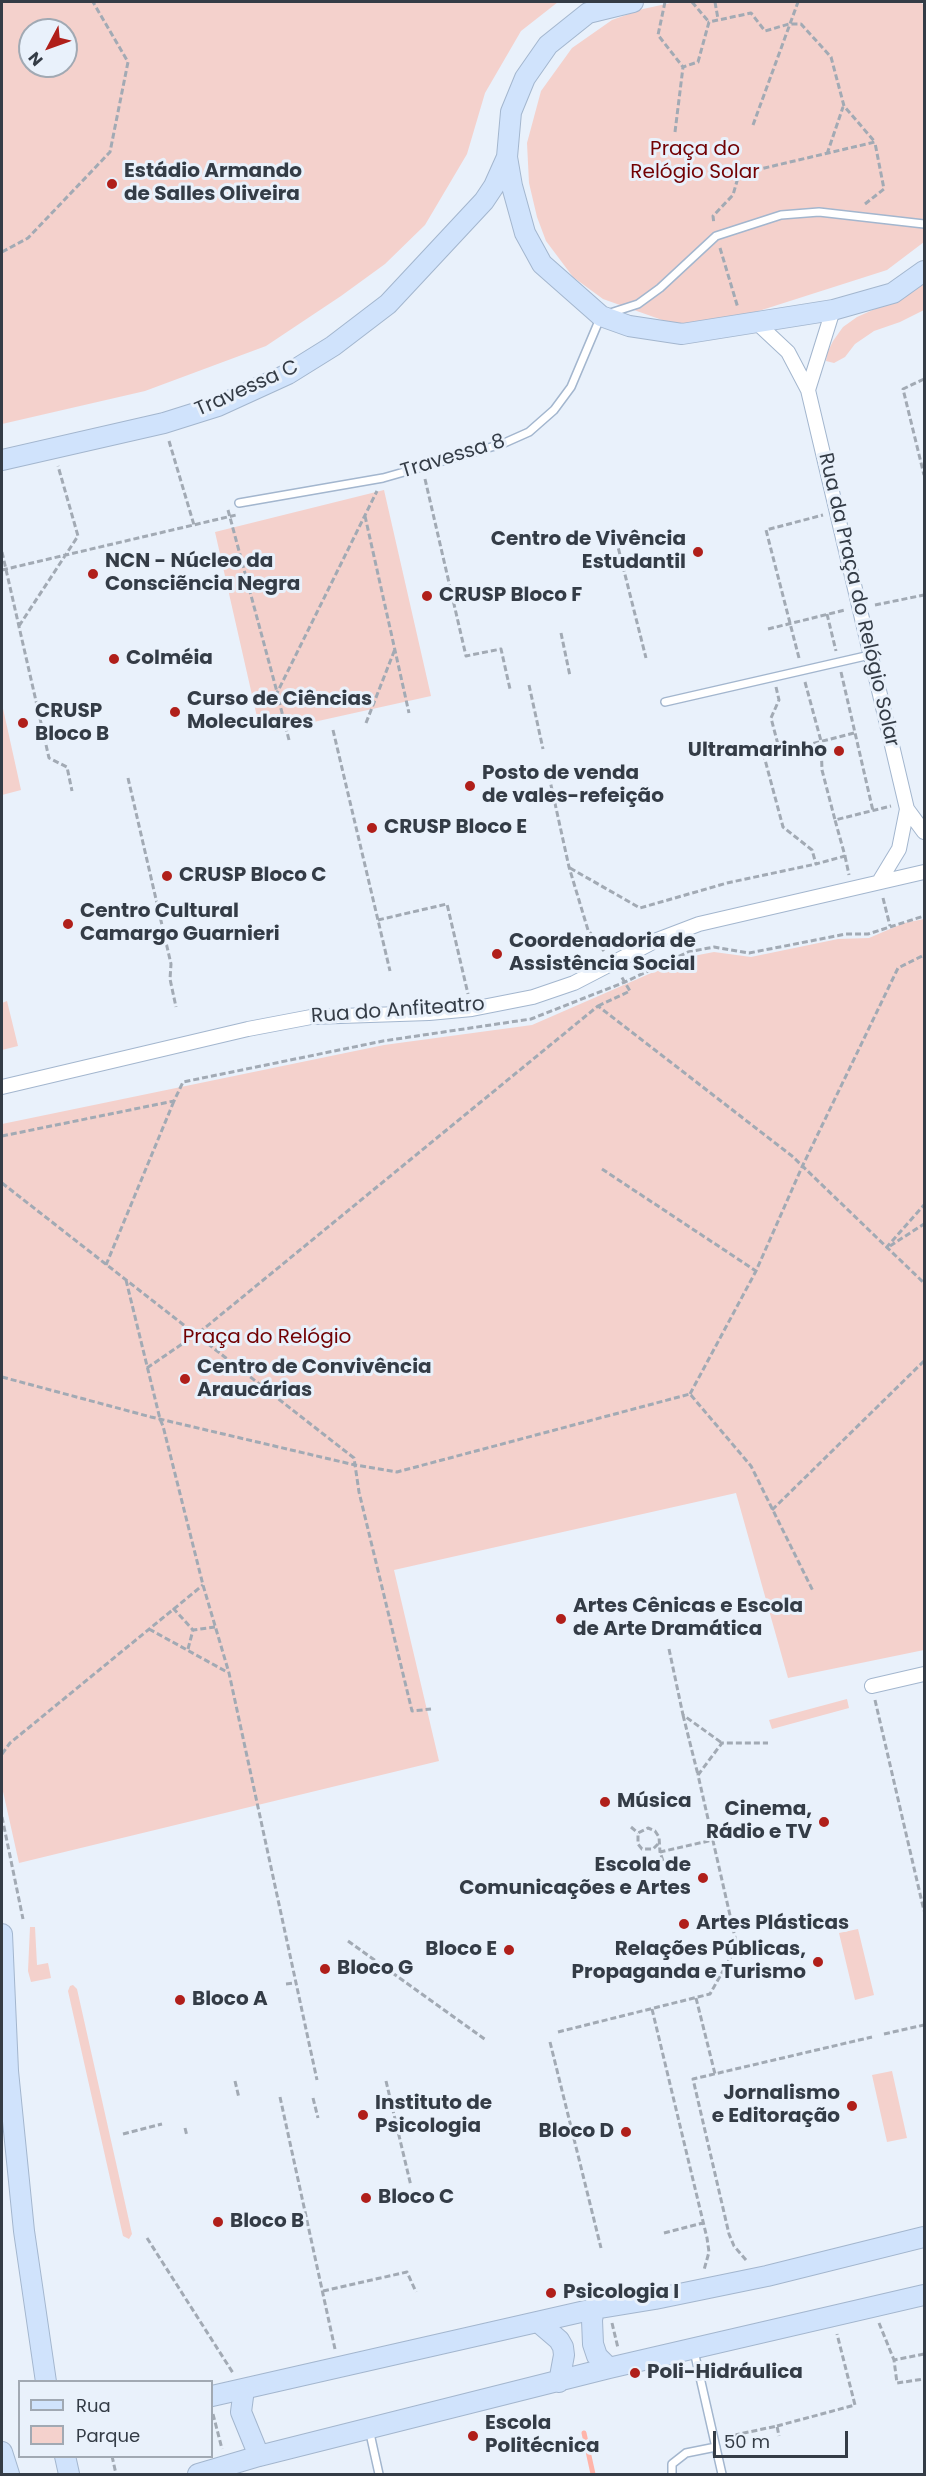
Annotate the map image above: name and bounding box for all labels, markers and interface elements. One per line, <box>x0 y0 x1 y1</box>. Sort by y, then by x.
north arrow <box>18 18 78 78</box>
text: N <box>23 47 48 71</box>
park label: Praça do Relógio Solar <box>630 138 760 185</box>
place label: Estádio Armando de Salles Oliveira <box>124 160 302 207</box>
marker: Estádio Armando de Salles Oliveira <box>105 177 119 191</box>
street label: Travessa C <box>192 356 302 422</box>
street label: Travessa 8 <box>398 430 508 484</box>
street label: Rua da Praça do Relógio Solar <box>812 451 904 749</box>
place label: Centro de Vivência Estudantil <box>491 528 686 575</box>
marker: Centro de Vivência Estudantil <box>691 545 705 559</box>
place label: NCN - Núcleo da Consciẽncia Negra <box>105 550 300 597</box>
marker: NCN - Núcleo da Consciẽncia Negra <box>86 567 100 581</box>
place label: CRUSP Bloco F <box>439 584 582 608</box>
marker: CRUSP Bloco F <box>420 589 434 603</box>
place label: Colméia <box>126 647 213 671</box>
marker: Colméia <box>107 652 121 666</box>
place label: Curso de Ciências Moleculares <box>187 688 372 735</box>
place label: CRUSP Bloco B <box>35 700 109 747</box>
marker: Curso de Ciências Moleculares <box>168 705 182 719</box>
marker: CRUSP Bloco B <box>16 716 30 730</box>
place label: Ultramarinho <box>688 739 827 763</box>
marker: Ultramarinho <box>832 744 846 758</box>
place label: Posto de venda de vales-refeição <box>482 762 664 809</box>
marker: Posto de venda de vales-refeição <box>463 779 477 793</box>
place label: CRUSP Bloco E <box>384 816 527 840</box>
marker: CRUSP Bloco E <box>365 821 379 835</box>
place label: CRUSP Bloco C <box>179 864 327 888</box>
marker: CRUSP Bloco C <box>160 869 174 883</box>
place label: Centro Cultural Camargo Guarnieri <box>80 900 280 947</box>
marker: Centro Cultural Camargo Guarnieri <box>61 917 75 931</box>
place label: Coordenadoria de Assistência Social <box>509 930 696 977</box>
marker: Coordenadoria de Assistência Social <box>490 947 504 961</box>
street label: Rua do Anfiteatro <box>310 993 486 1029</box>
park label: Praça do Relógio <box>183 1326 351 1350</box>
place label: Centro de Convivência Araucárias <box>197 1356 432 1403</box>
marker: Centro de Convivência Araucárias <box>178 1372 192 1386</box>
place label: Artes Cênicas e Escola de Arte Dramática <box>573 1595 803 1642</box>
marker: Artes Cênicas e Escola de Arte Dramática <box>554 1612 568 1626</box>
place label: Música <box>617 1790 692 1814</box>
marker: Música <box>598 1795 612 1809</box>
place label: Cinema, Rádio e TV <box>706 1798 812 1845</box>
marker: Cinema, Rádio e TV <box>817 1815 831 1829</box>
place label: Escola de Comunicações e Artes <box>459 1854 691 1901</box>
marker: Escola de Comunicações e Artes <box>696 1871 710 1885</box>
place label: Artes Plásticas <box>696 1912 849 1936</box>
marker: Artes Plásticas <box>677 1917 691 1931</box>
place label: Bloco E <box>425 1938 497 1962</box>
place label: Relações Públicas, Propaganda e Turismo <box>572 1938 806 1985</box>
marker: Bloco E <box>502 1943 516 1957</box>
marker: Relações Públicas, Propaganda e Turismo <box>811 1955 825 1969</box>
place label: Bloco G <box>337 1957 413 1981</box>
marker: Bloco G <box>318 1962 332 1976</box>
place label: Bloco A <box>192 1988 268 2012</box>
marker: Bloco A <box>173 1993 187 2007</box>
place label: Jornalismo e Editoração <box>712 2082 840 2129</box>
place label: Instituto de Psicologia <box>375 2092 492 2139</box>
marker: Jornalismo e Editoração <box>845 2099 859 2113</box>
marker: Instituto de Psicologia <box>356 2108 370 2122</box>
place label: Bloco D <box>539 2120 614 2144</box>
marker: Bloco D <box>619 2125 633 2139</box>
place label: Bloco C <box>378 2186 454 2210</box>
marker: Bloco C <box>359 2191 373 2205</box>
place label: Bloco B <box>230 2210 304 2234</box>
marker: Bloco B <box>211 2215 225 2229</box>
place label: Psicologia I <box>563 2281 679 2305</box>
marker: Psicologia I <box>544 2286 558 2300</box>
place label: Poli-Hidráulica <box>647 2361 803 2385</box>
marker: Poli-Hidráulica <box>628 2366 642 2380</box>
legend <box>18 2380 213 2458</box>
text: Rua <box>76 2393 111 2418</box>
place label: Escola Politécnica <box>485 2412 600 2459</box>
scale bar <box>716 2419 851 2457</box>
text: Parque <box>76 2423 140 2448</box>
marker: Escola Politécnica <box>466 2429 480 2443</box>
text: 50 m <box>724 2429 770 2454</box>

